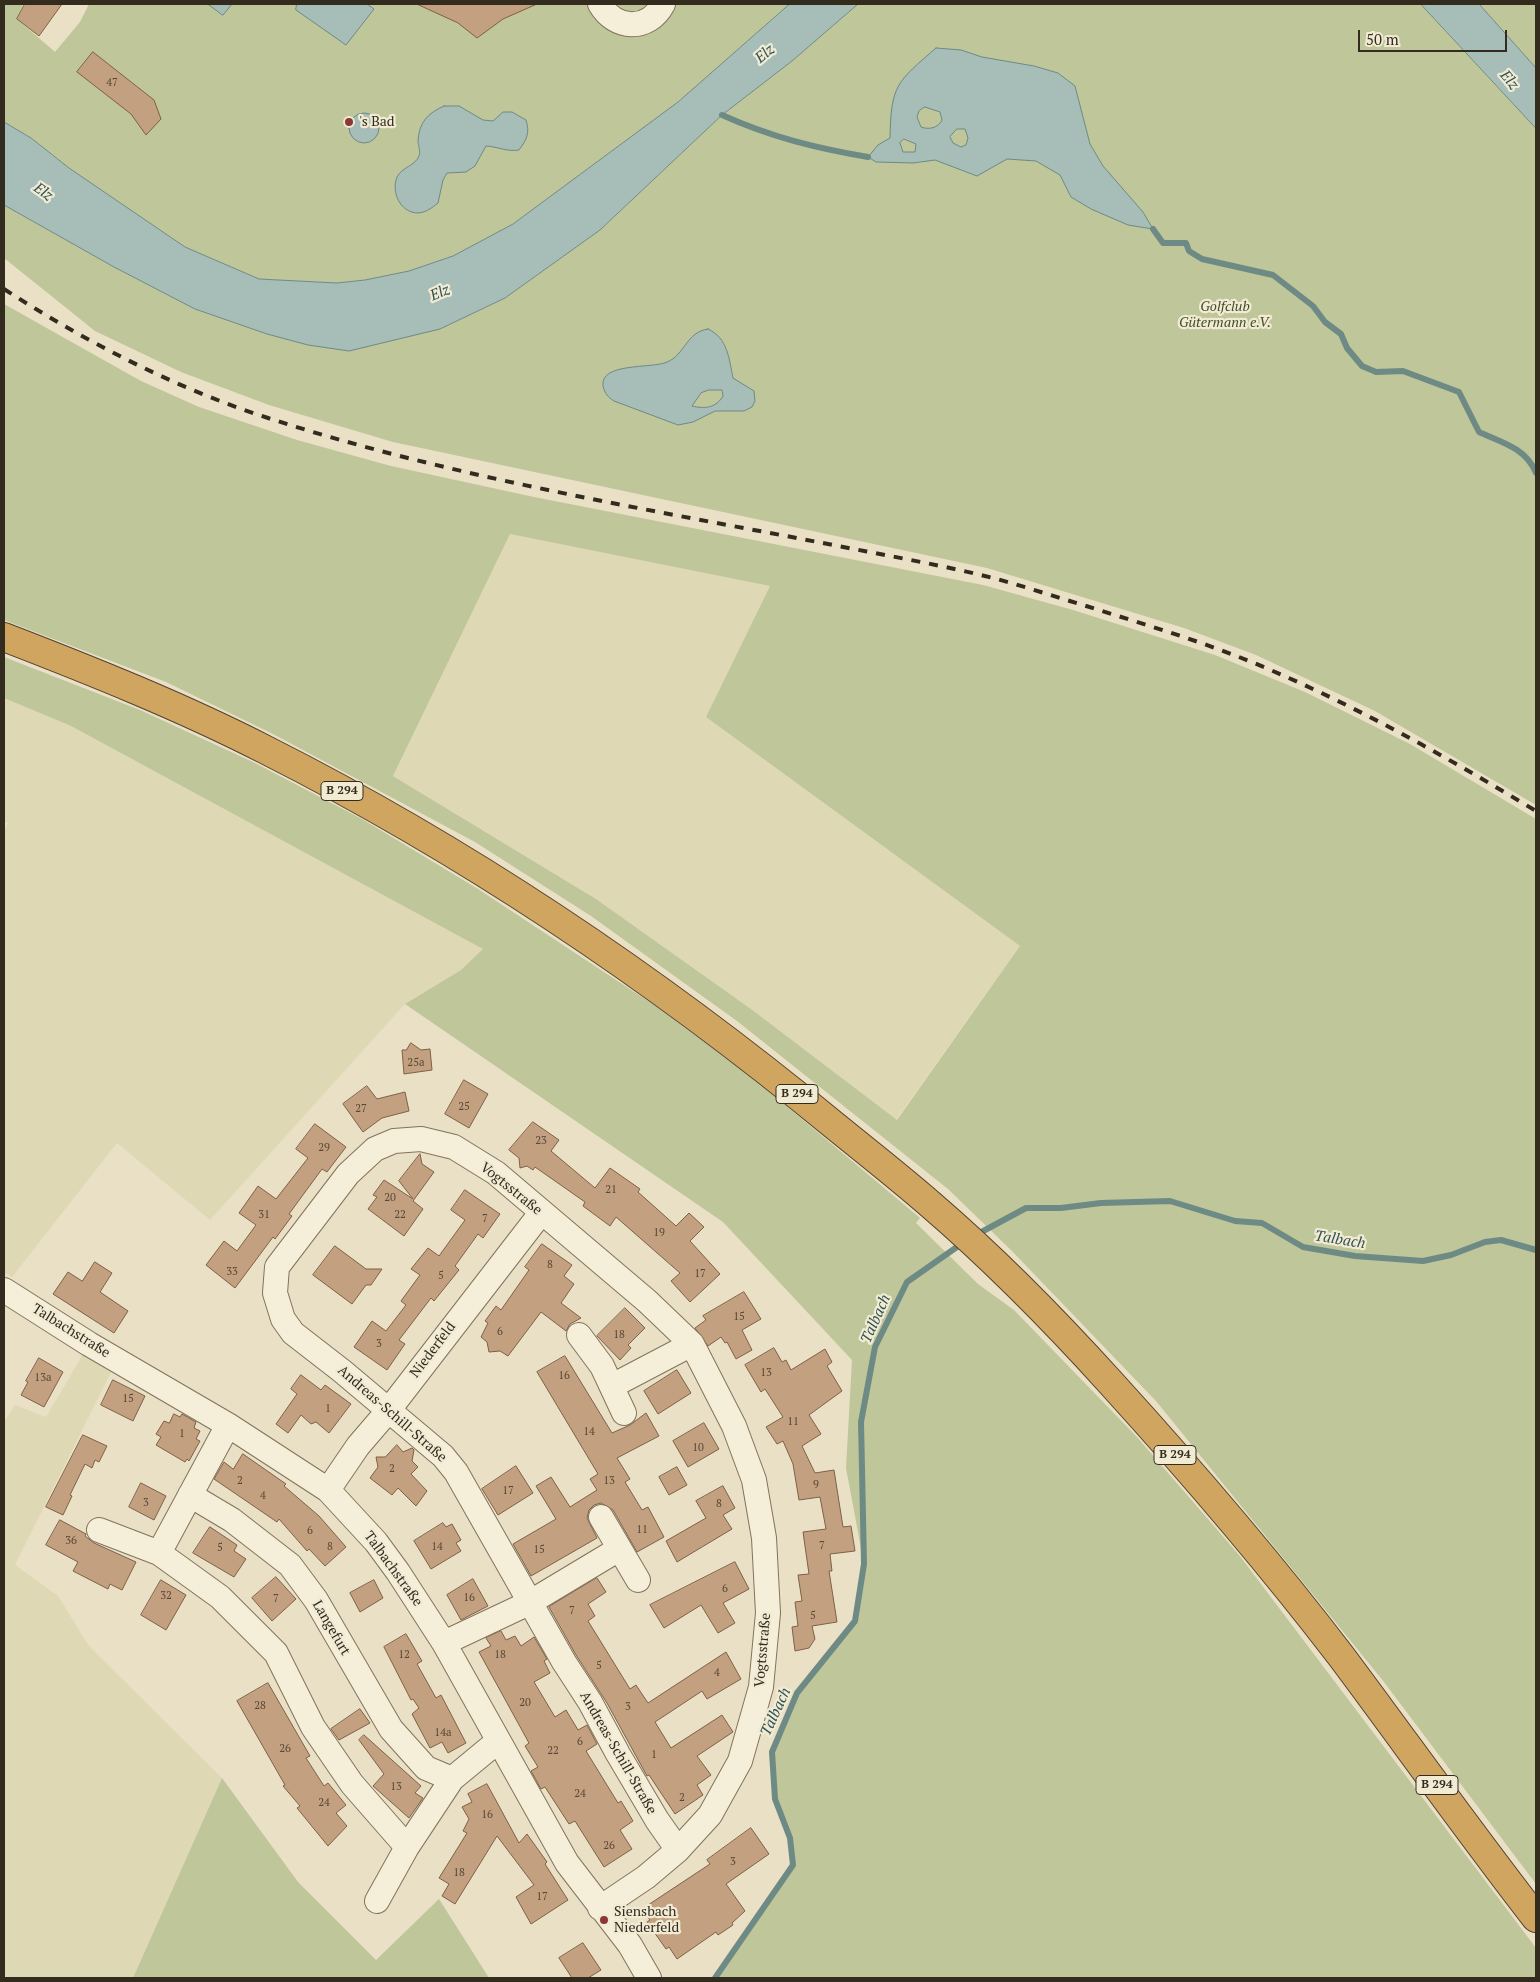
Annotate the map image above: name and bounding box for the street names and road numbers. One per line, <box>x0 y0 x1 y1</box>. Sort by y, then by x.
road number: B 294 <box>321 781 363 800</box>
road number: B 294 <box>776 1084 818 1104</box>
street label: Vogtsstraße <box>477 1159 545 1219</box>
street label: Talbachstraße <box>29 1300 113 1362</box>
street label: Niederfeld <box>407 1319 459 1381</box>
street label: Andreas-Schill-Straße <box>334 1362 450 1466</box>
road number: B 294 <box>1154 1446 1196 1464</box>
street label: Talbachstraße <box>360 1528 426 1610</box>
street label: Langefurt <box>309 1597 353 1659</box>
street label: Vogtsstraße <box>751 1612 775 1688</box>
street label: Andreas-Schill-Straße <box>576 1689 660 1817</box>
road number: B 294 <box>1416 1776 1458 1794</box>

